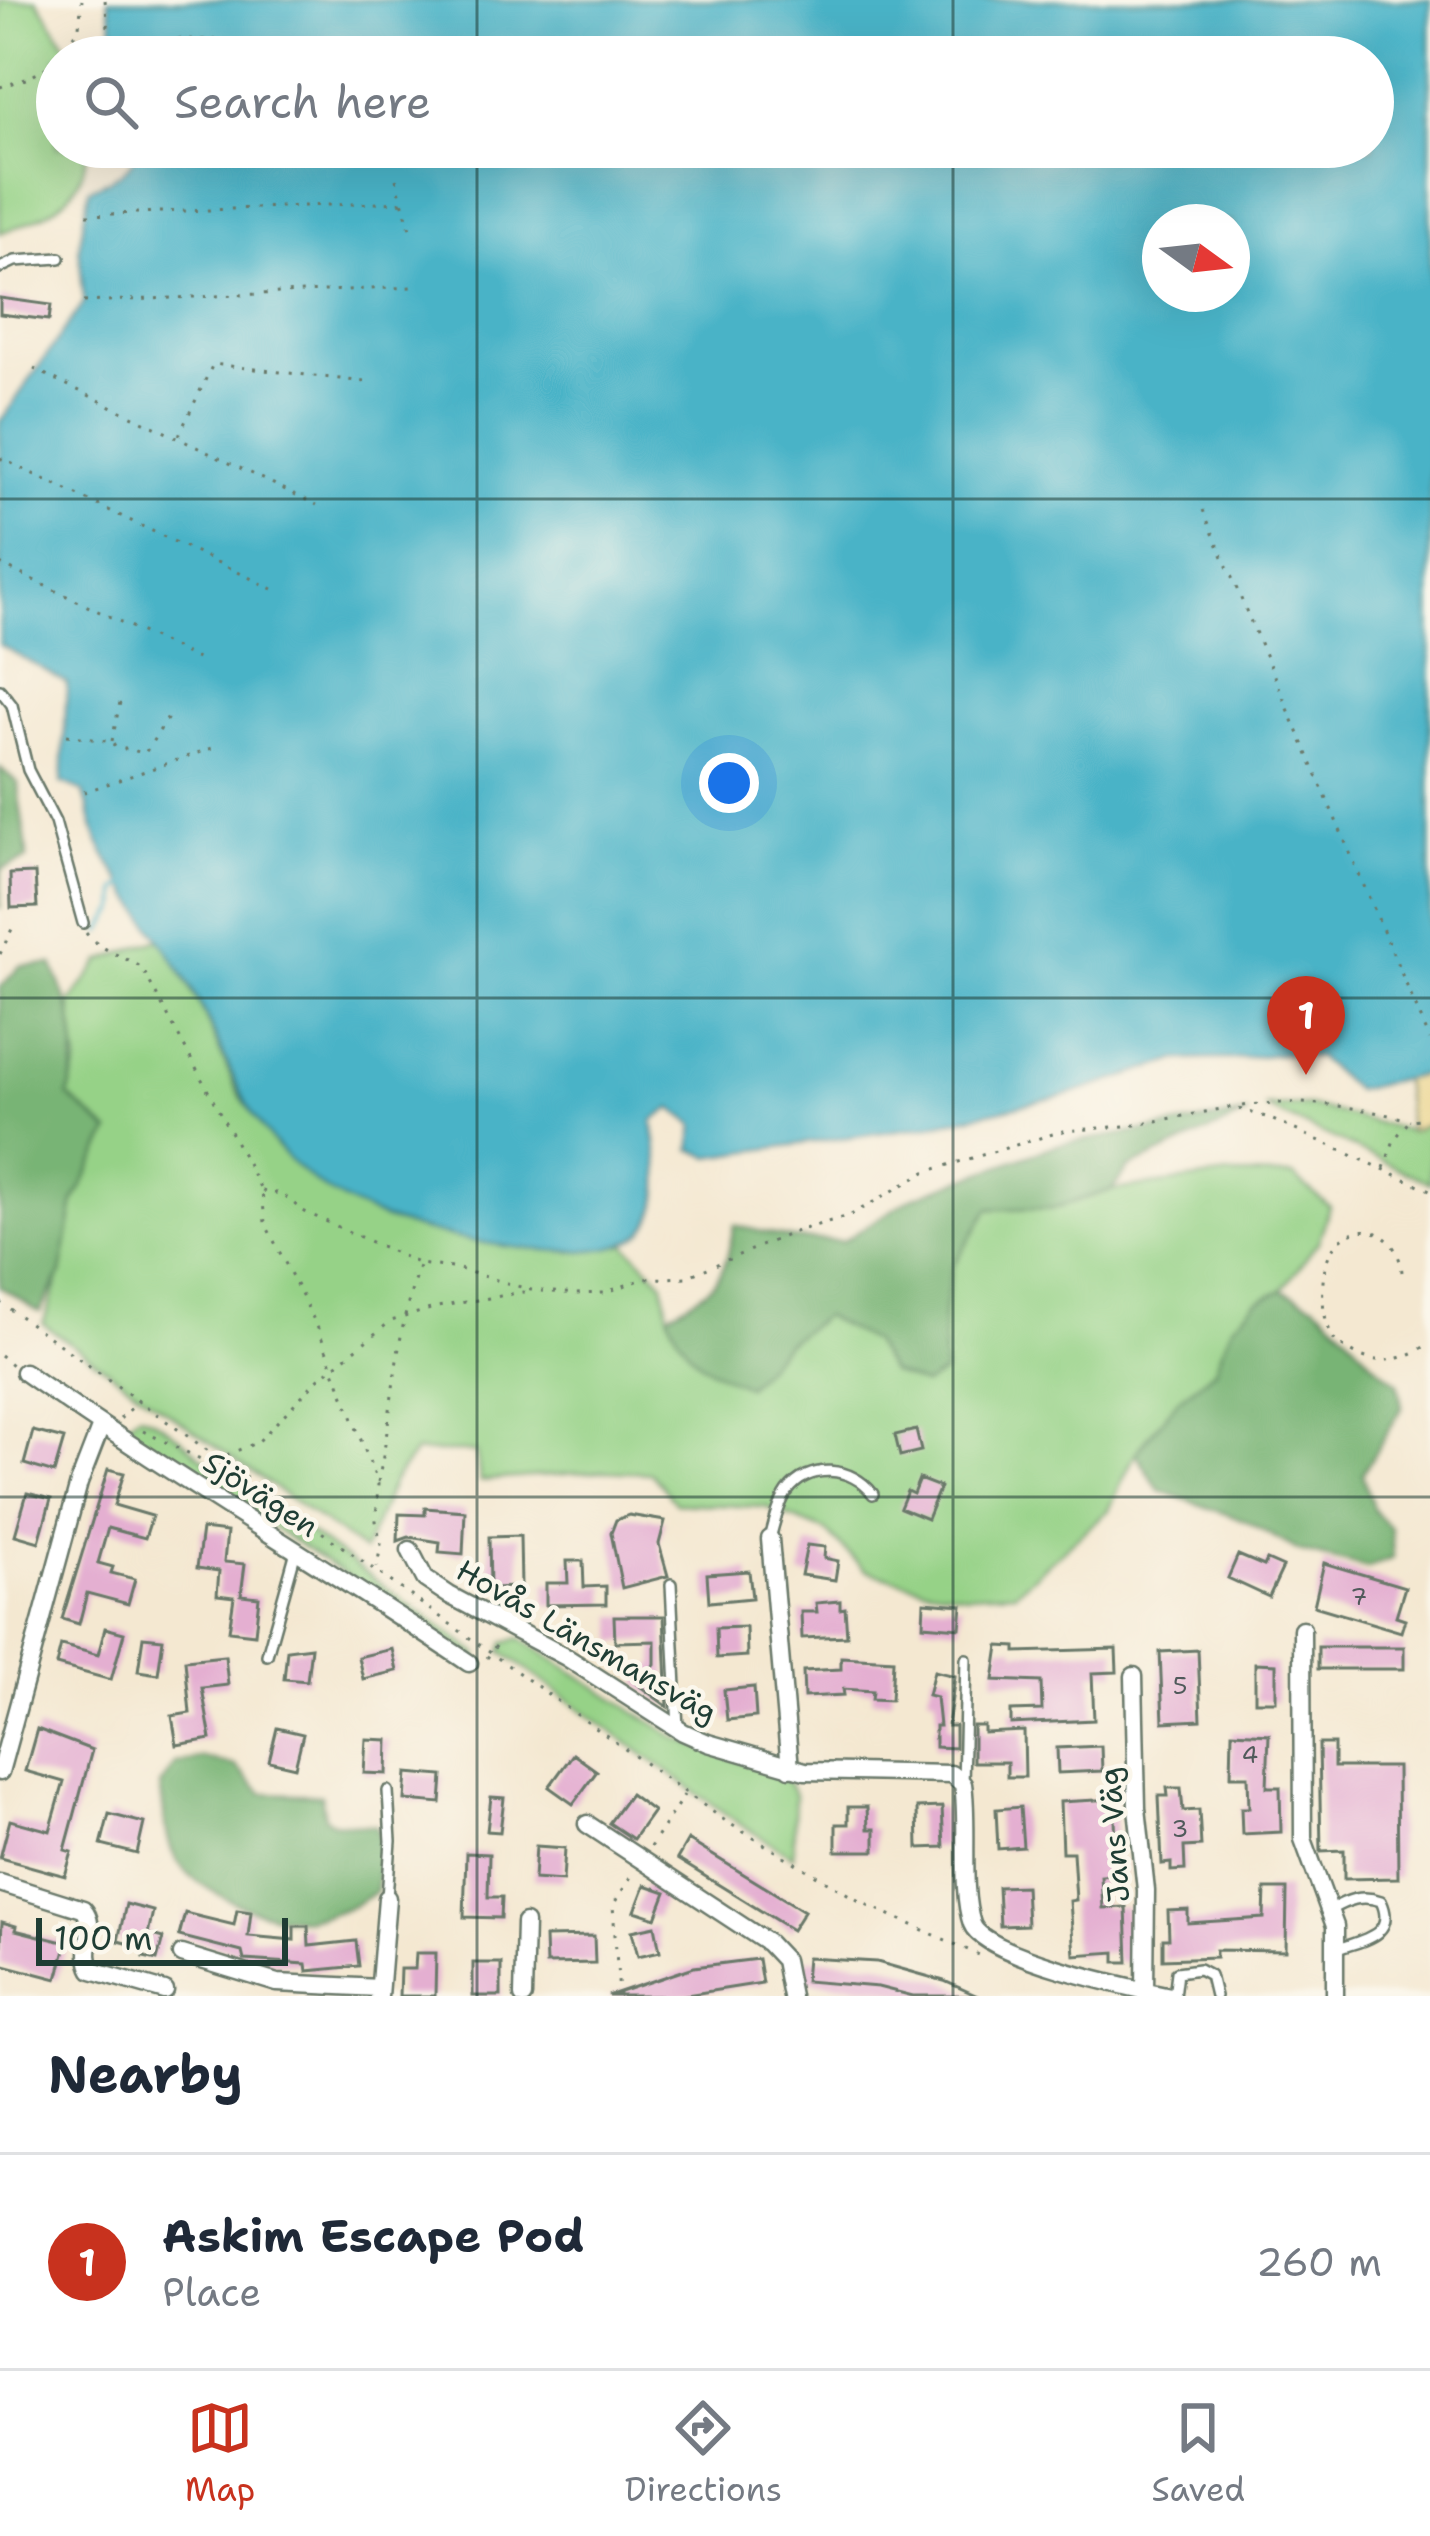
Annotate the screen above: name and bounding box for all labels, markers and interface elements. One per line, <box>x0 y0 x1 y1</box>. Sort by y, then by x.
search box <box>36 36 1394 168</box>
icon: search <box>78 69 144 135</box>
text: Search here <box>174 72 431 132</box>
north arrow <box>1142 204 1250 312</box>
your location <box>699 753 759 813</box>
pin: 1 <box>1267 976 1345 1075</box>
street label: Sjövägen <box>196 1442 326 1546</box>
street label: Hovås Länsmansväg <box>449 1550 725 1732</box>
house number: 7 <box>1351 1581 1367 1613</box>
house number: 5 <box>1173 1670 1187 1702</box>
house number: 4 <box>1242 1739 1258 1771</box>
street label: Jans Väg <box>1089 1766 1139 1904</box>
house number: 3 <box>1172 1813 1188 1845</box>
scale bar <box>36 1912 288 1965</box>
text: 100 m <box>54 1916 153 1961</box>
text: Nearby <box>48 2040 243 2108</box>
text: Askim Escape Pod <box>162 2206 585 2266</box>
text: 1 <box>78 2236 96 2288</box>
text: 260 m <box>1256 2236 1382 2288</box>
text: Place <box>162 2266 261 2318</box>
tab: Map <box>185 2395 255 2512</box>
tab: Directions <box>625 2395 782 2512</box>
tab: Saved <box>1152 2395 1245 2512</box>

